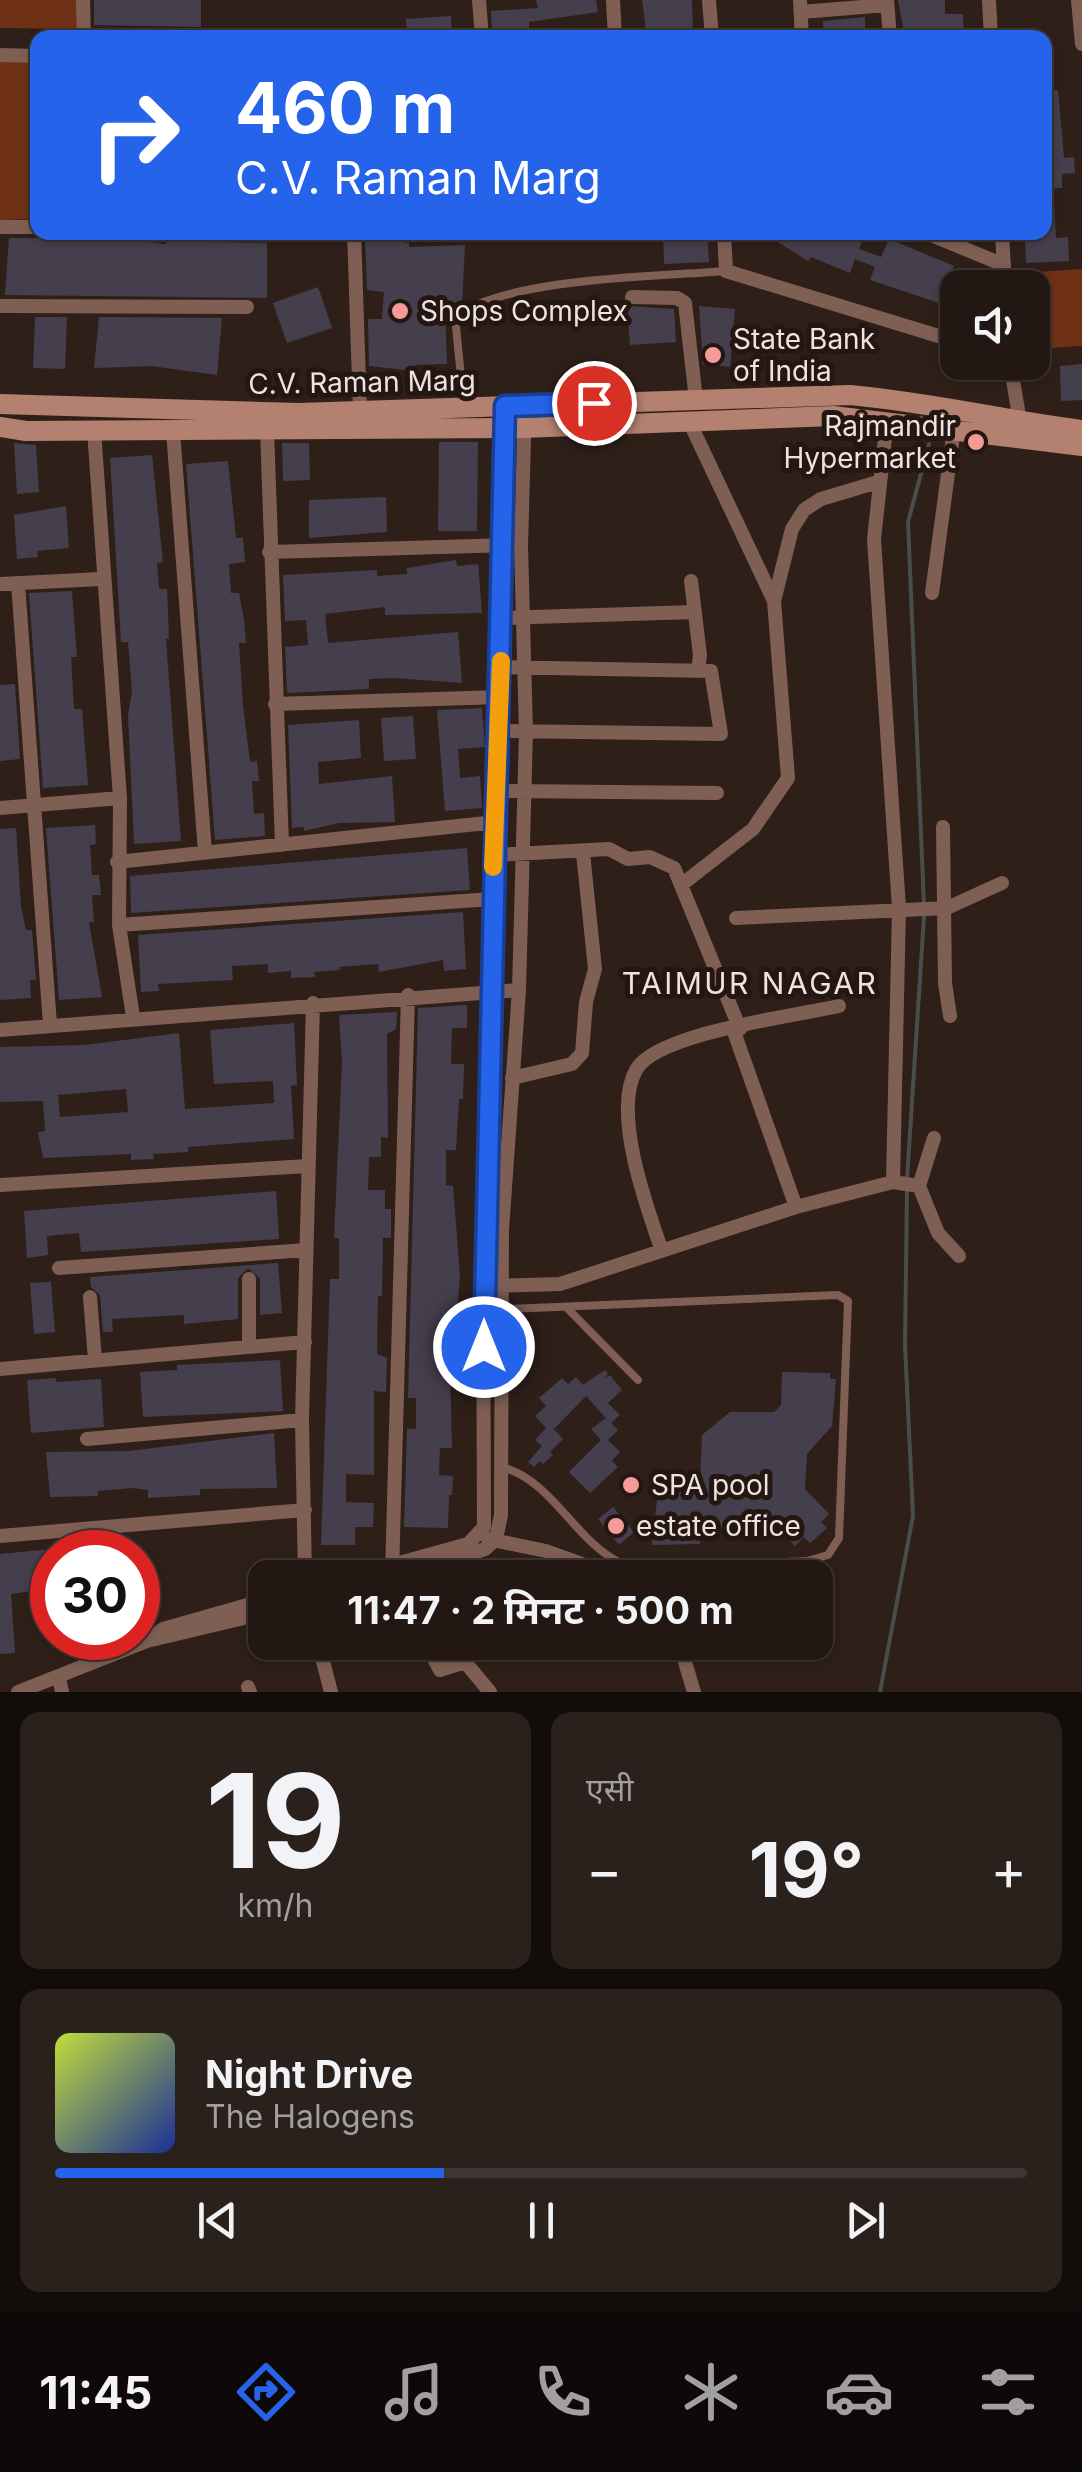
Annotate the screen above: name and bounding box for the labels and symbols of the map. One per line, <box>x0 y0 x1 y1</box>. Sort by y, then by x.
place label: Shops Complex <box>420 294 628 328</box>
marker: Shops Complex <box>389 300 411 322</box>
place label: State Bank of India <box>733 322 875 388</box>
marker: State Bank of India <box>702 344 724 366</box>
pin <box>552 361 637 446</box>
street label: C.V. Raman Marg <box>248 363 476 401</box>
place label: Rajmandir Hypermarket <box>783 409 956 475</box>
marker: Rajmandir Hypermarket <box>965 431 987 453</box>
district label: TAIMUR NAGAR <box>622 965 878 1001</box>
position arrow <box>432 1295 536 1399</box>
place label: SPA pool <box>651 1468 769 1502</box>
marker: SPA pool <box>620 1474 642 1496</box>
place label: estate office <box>636 1509 801 1543</box>
marker: estate office <box>605 1515 627 1537</box>
speed limit sign: 30 <box>30 1530 160 1660</box>

